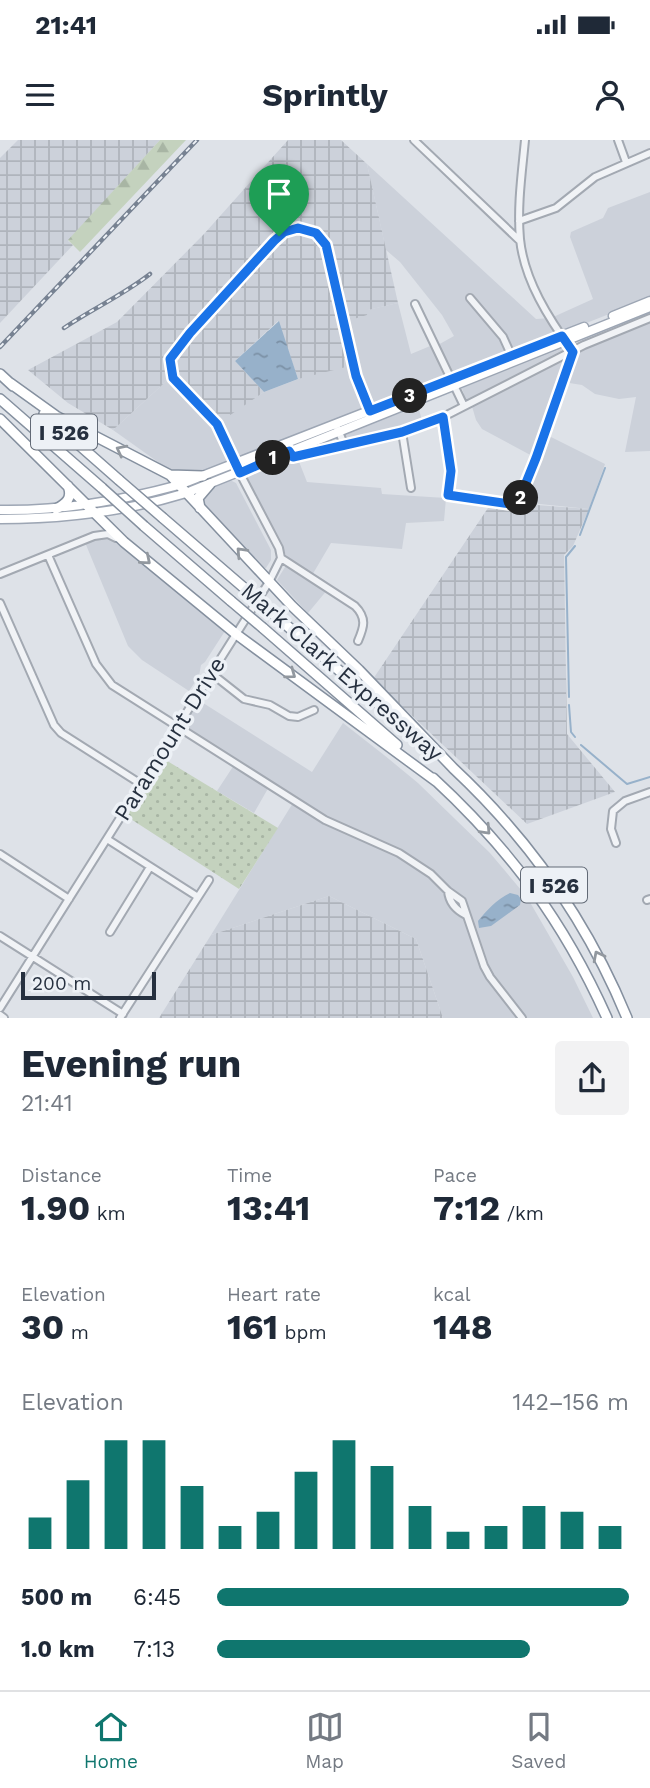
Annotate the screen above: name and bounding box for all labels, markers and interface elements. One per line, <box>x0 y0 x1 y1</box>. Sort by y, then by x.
text: 21:41 <box>35 10 97 40</box>
icon: menu <box>21 76 59 114</box>
text: Sprintly <box>262 76 388 114</box>
icon: person <box>591 76 629 114</box>
pin <box>249 164 309 236</box>
icon: arrive <box>260 175 298 213</box>
pin: 3 <box>392 378 428 414</box>
text: 3 <box>404 384 415 407</box>
road number: I 526 <box>31 414 97 450</box>
pin: 1 <box>256 440 290 476</box>
one-way arrow <box>116 444 129 458</box>
text: 1 <box>268 446 277 469</box>
pin: 2 <box>504 480 538 516</box>
text: 2 <box>515 486 526 509</box>
one-way arrow <box>237 547 250 560</box>
one-way arrow <box>138 552 151 564</box>
street label: Mark Clark Expressway <box>236 577 448 767</box>
street label: Paramount Drive <box>109 652 231 826</box>
one-way arrow <box>283 666 296 678</box>
one-way arrow <box>478 822 490 835</box>
road number: I 526 <box>521 868 587 902</box>
one-way arrow <box>593 951 606 963</box>
scale bar <box>21 969 156 1001</box>
text: 200 m <box>32 972 91 995</box>
button: share <box>555 1041 629 1115</box>
text: Evening run <box>21 1042 241 1086</box>
text: 21:41 <box>21 1090 73 1117</box>
text: Distance <box>21 1164 102 1187</box>
text: Time <box>227 1164 272 1187</box>
text: Pace <box>433 1164 477 1187</box>
text: 1.90 <box>21 1187 90 1229</box>
text: 13:41 <box>227 1187 310 1229</box>
text: 7:12 <box>433 1187 500 1229</box>
text: km <box>90 1202 126 1225</box>
text: /km <box>500 1202 544 1225</box>
text: Elevation <box>21 1283 106 1306</box>
text: Heart rate <box>227 1283 321 1306</box>
text: kcal <box>433 1283 471 1306</box>
text: 30 <box>21 1306 64 1348</box>
text: 161 <box>227 1306 278 1348</box>
text: 148 <box>433 1306 493 1348</box>
text: m <box>64 1321 89 1344</box>
text: bpm <box>278 1321 327 1344</box>
text: Elevation <box>21 1389 124 1416</box>
text: 142–156 m <box>513 1389 629 1416</box>
text: 500 m <box>21 1584 92 1611</box>
text: 6:45 <box>133 1584 181 1611</box>
text: 1.0 km <box>21 1636 95 1663</box>
text: 7:13 <box>133 1636 175 1663</box>
tab: Home <box>84 1708 138 1773</box>
tab: Map <box>305 1708 344 1773</box>
tab: Saved <box>511 1708 566 1773</box>

